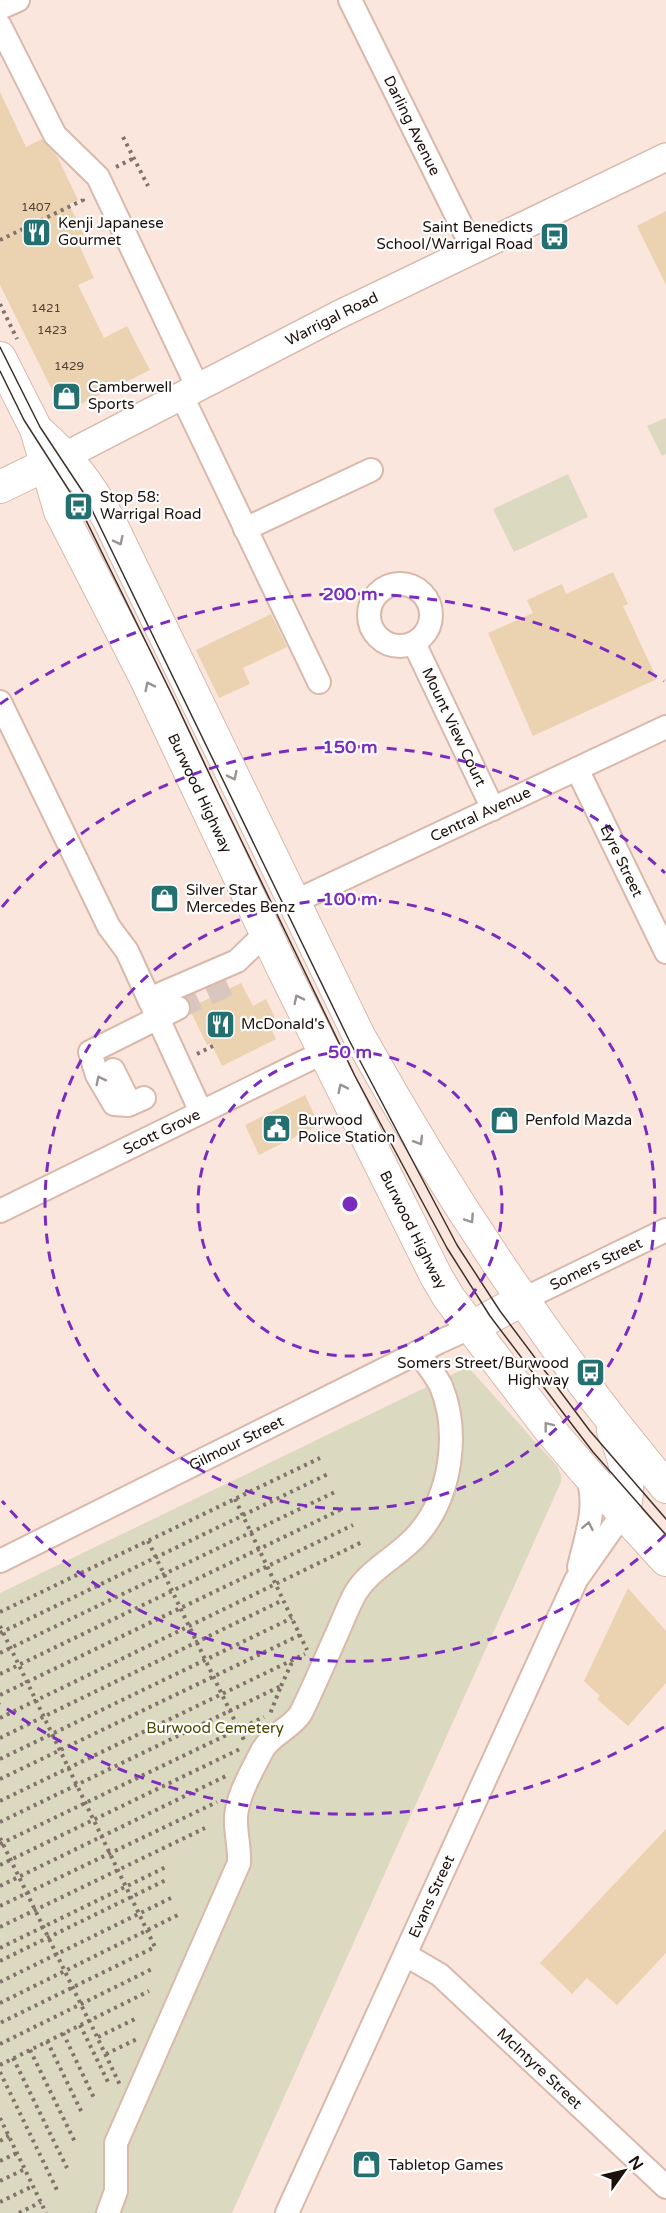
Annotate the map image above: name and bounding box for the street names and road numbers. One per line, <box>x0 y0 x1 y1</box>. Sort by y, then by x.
street label: Darling Avenue <box>380 73 444 178</box>
street label: Warrigal Road <box>282 288 381 350</box>
street label: Mount View Court <box>418 665 490 789</box>
street label: Burwood Highway <box>164 730 236 856</box>
street label: Central Avenue <box>427 783 534 846</box>
street label: Eyre Street <box>596 822 647 900</box>
street label: Scott Grove <box>120 1105 203 1158</box>
street label: Burwood Highway <box>376 1168 451 1292</box>
street label: Somers Street <box>547 1234 645 1294</box>
street label: Gilmour Street <box>186 1412 287 1474</box>
street label: Evans Street <box>405 1852 458 1941</box>
street label: McIntyre Street <box>493 2024 586 2113</box>

